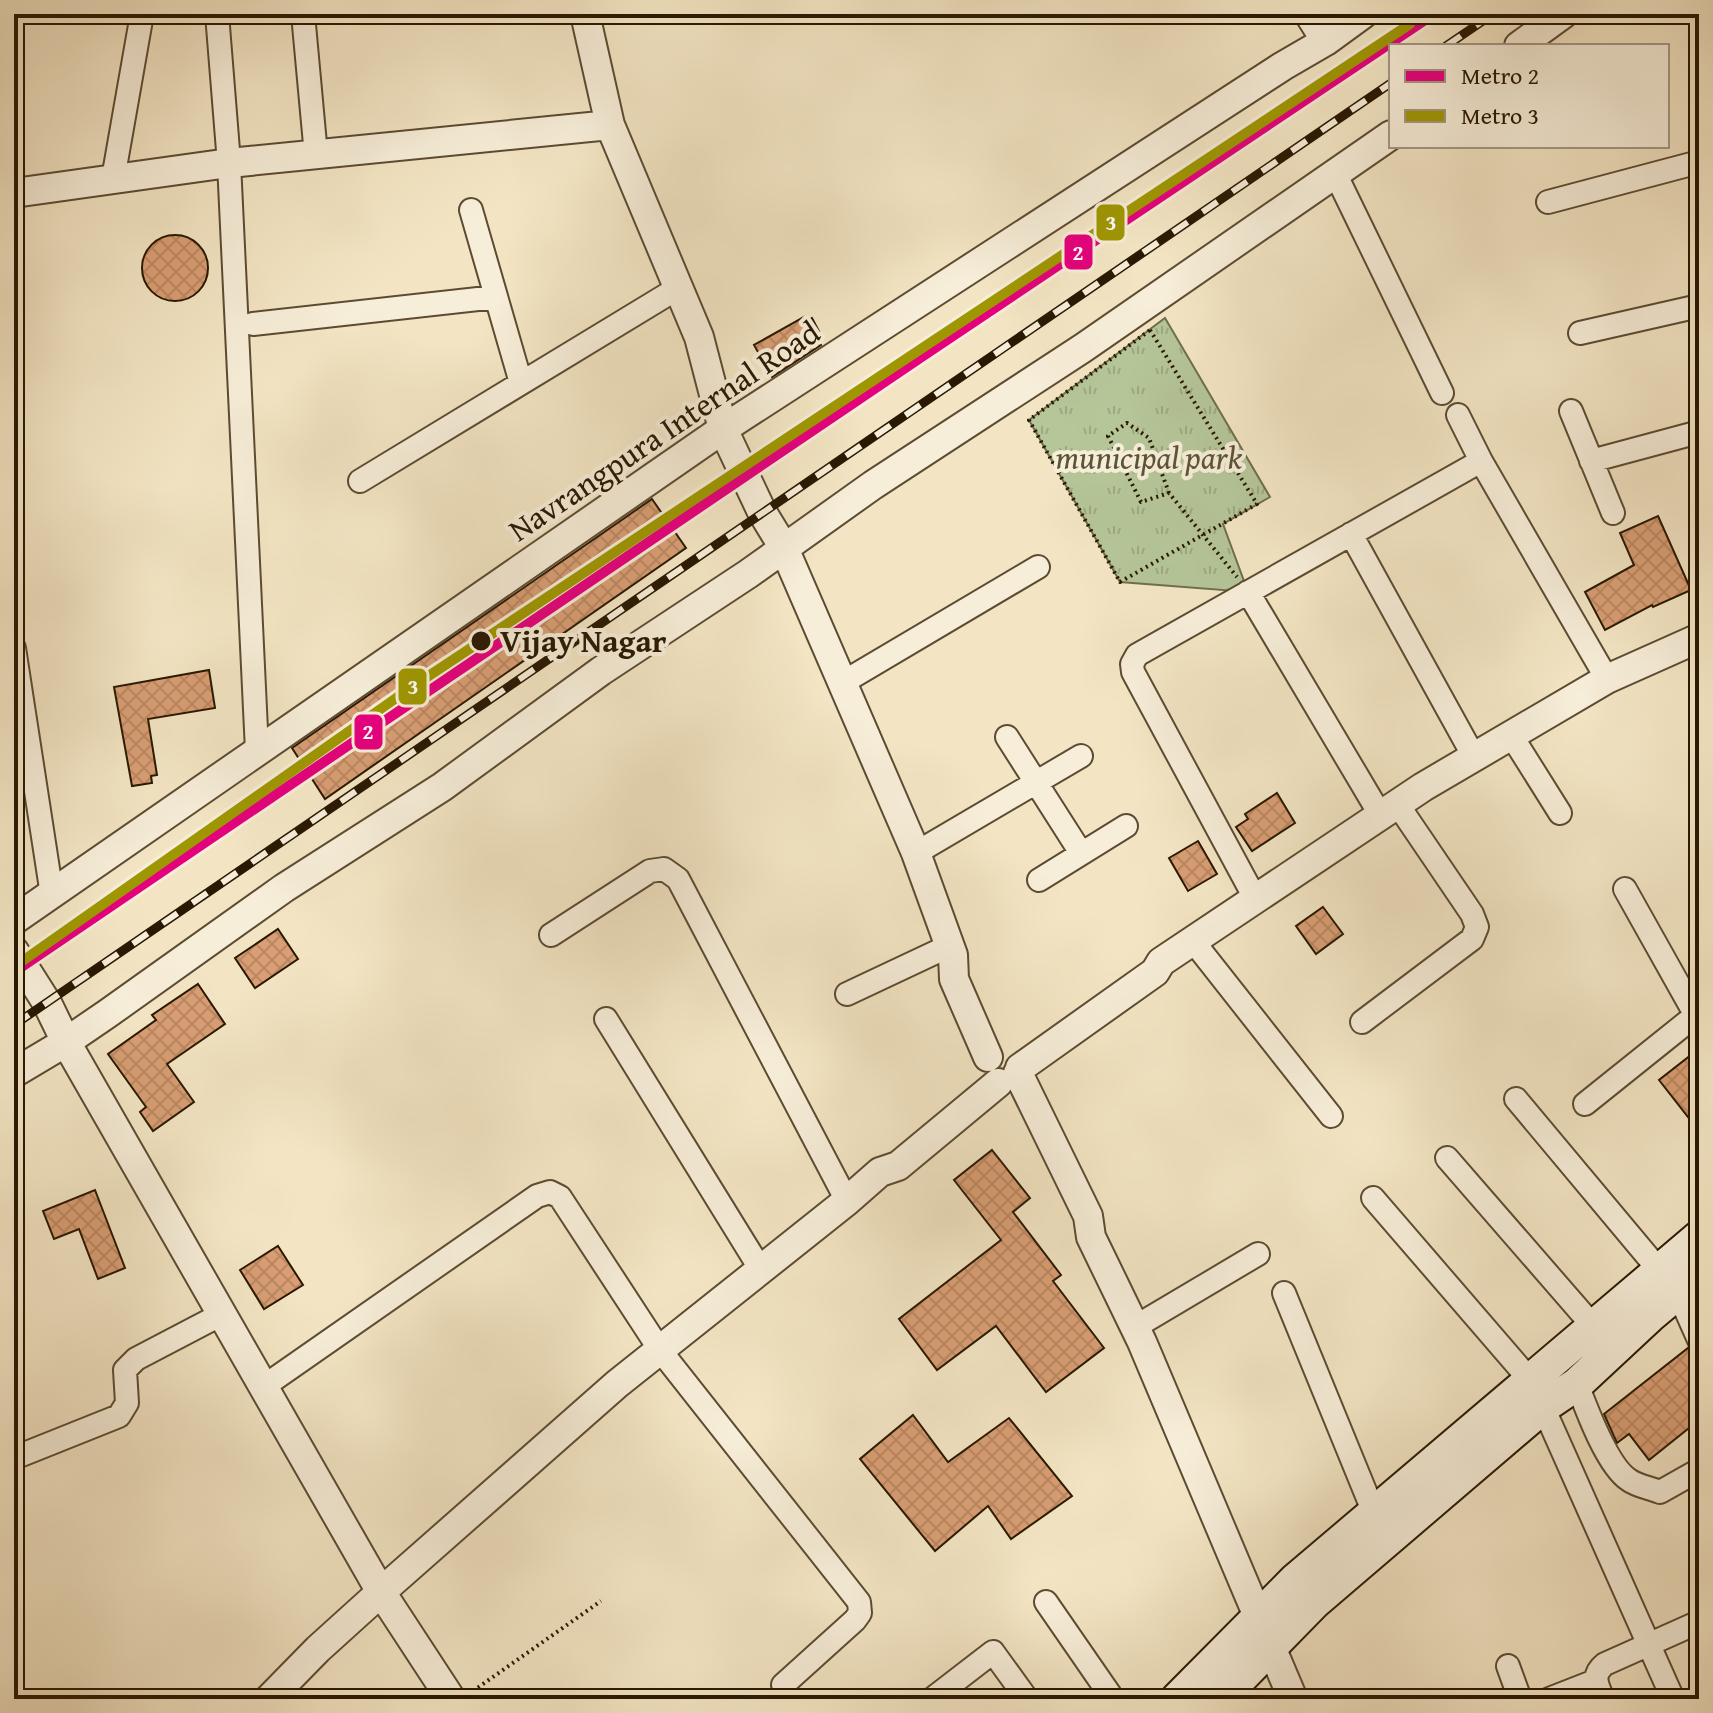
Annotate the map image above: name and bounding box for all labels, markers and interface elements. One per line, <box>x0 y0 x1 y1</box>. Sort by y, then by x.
legend <box>1389 44 1669 148</box>
text: Metro 2 <box>1461 58 1539 93</box>
text: Metro 3 <box>1461 98 1539 133</box>
line badge: 3 <box>1095 203 1126 242</box>
text: 3 <box>1105 206 1117 238</box>
line badge: 2 <box>1063 233 1094 271</box>
text: 2 <box>1072 236 1084 268</box>
street label: Navrangpura Internal Road <box>499 309 829 553</box>
park label: municipal park <box>1056 434 1243 481</box>
place label: Vijay Nagar <box>500 617 667 664</box>
marker: Vijay Nagar <box>469 629 493 653</box>
line badge: 3 <box>397 667 428 706</box>
text: 3 <box>407 670 419 702</box>
line badge: 2 <box>353 713 384 751</box>
text: 2 <box>362 715 374 747</box>

